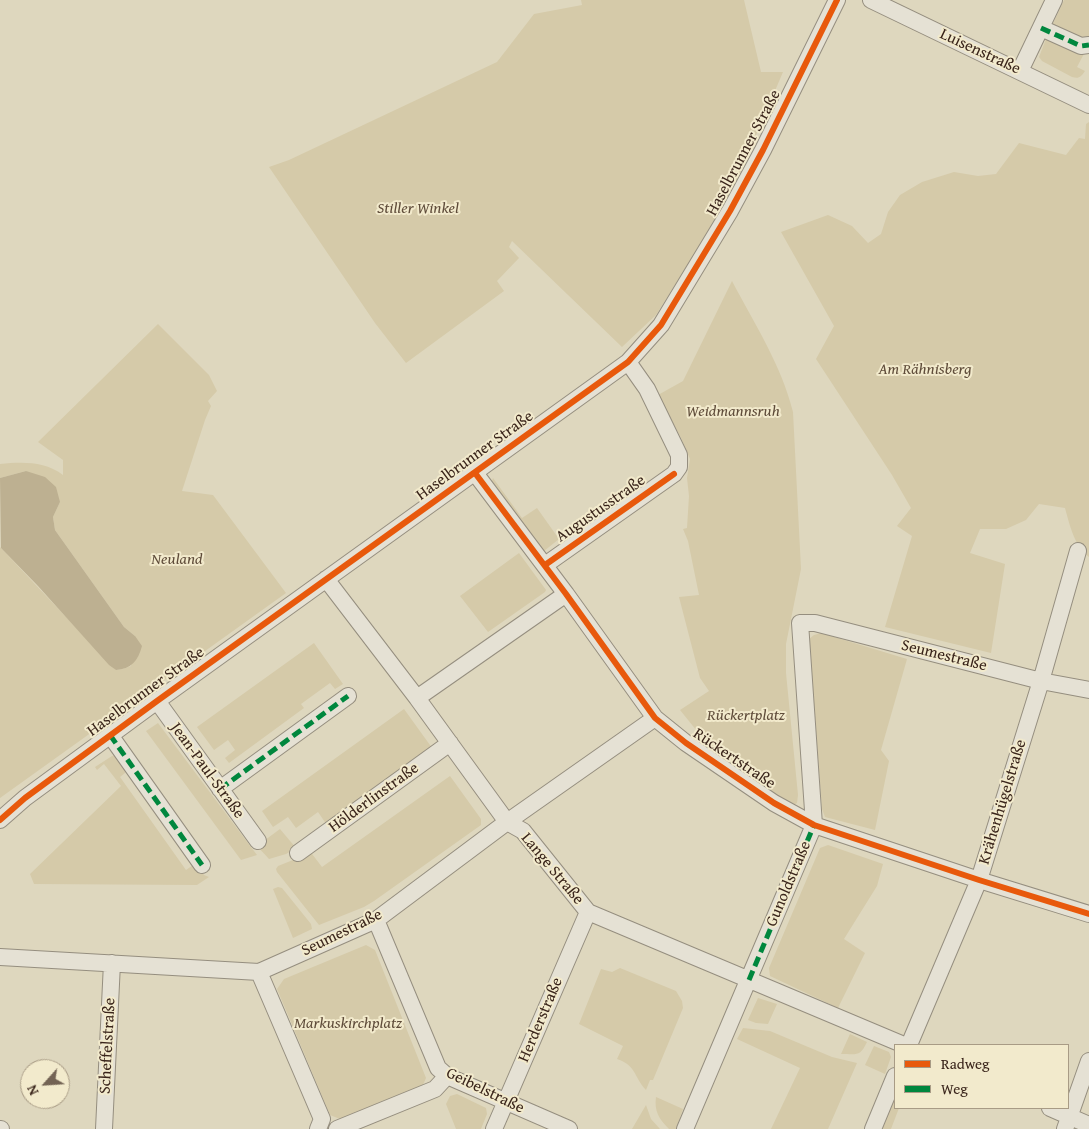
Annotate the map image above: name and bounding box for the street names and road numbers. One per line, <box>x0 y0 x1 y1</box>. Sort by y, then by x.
street label: Luisenstraße <box>937 25 1023 79</box>
street label: Haselbrunner Straße <box>703 87 785 219</box>
street label: Haselbrunner Straße <box>413 407 537 505</box>
street label: Augustusstraße <box>553 471 649 547</box>
street label: Seumestraße <box>899 636 989 676</box>
street label: Haselbrunner Straße <box>84 643 208 741</box>
street label: Jean-Paul-Straße <box>166 719 248 823</box>
street label: Rückertstraße <box>689 724 779 794</box>
street label: Krähenhügelstraße <box>975 737 1031 867</box>
street label: Hölderlinstraße <box>325 759 423 837</box>
street label: Lange Straße <box>516 829 588 909</box>
street label: Gunoldstraße <box>762 838 816 930</box>
street label: Seumestraße <box>298 905 386 961</box>
street label: Herderstraße <box>515 975 567 1065</box>
street label: Scheffelstraße <box>96 997 120 1095</box>
street label: Geibelstraße <box>443 1064 527 1118</box>

